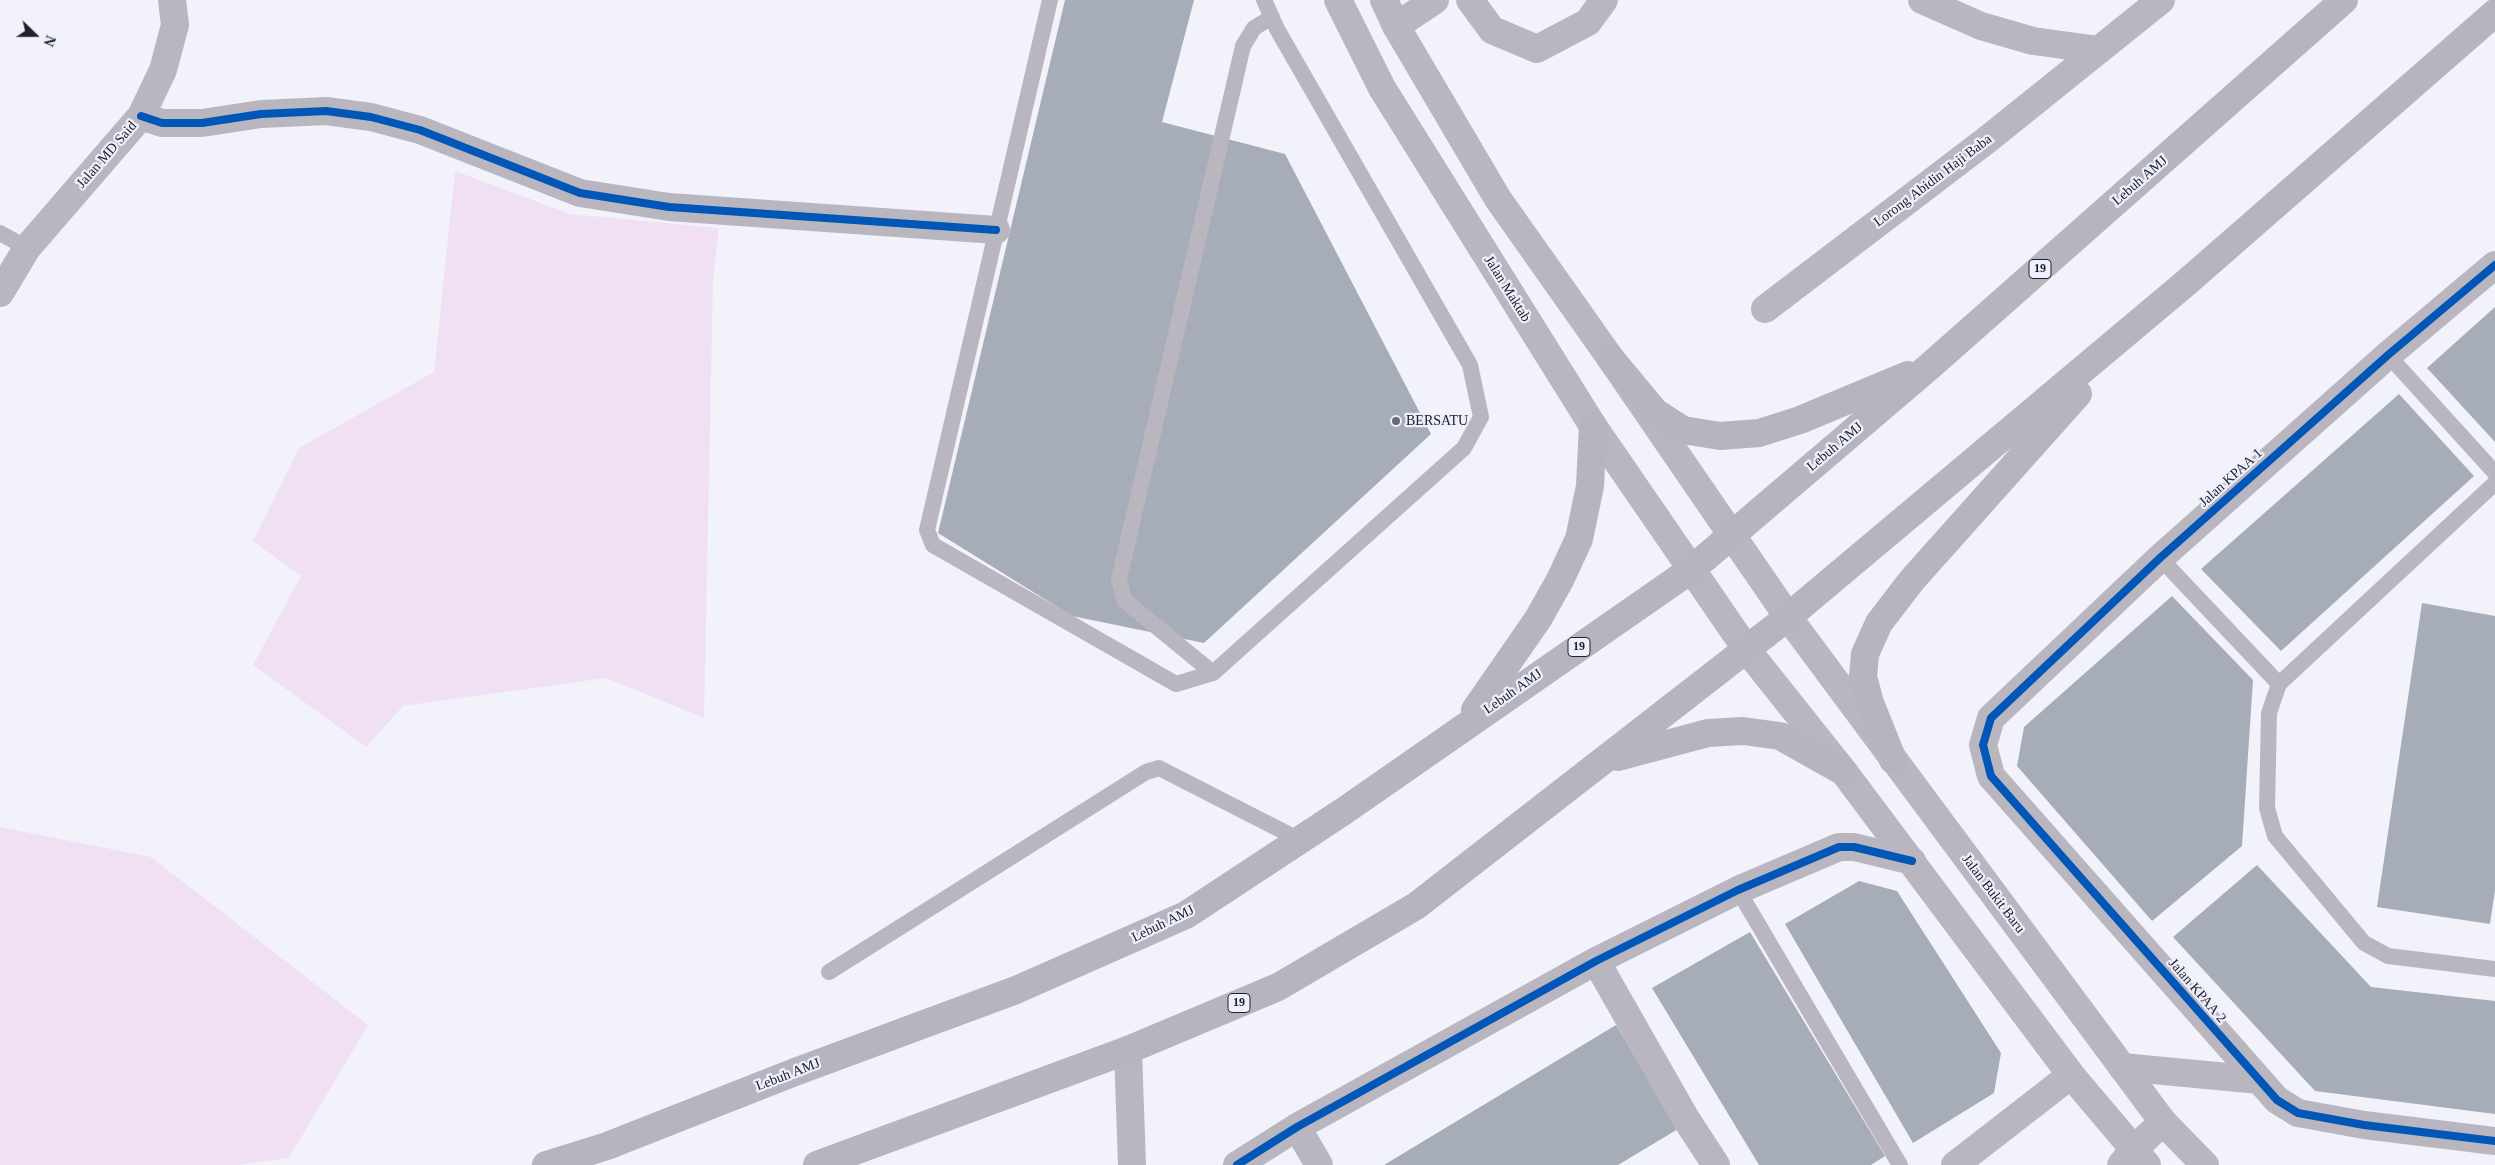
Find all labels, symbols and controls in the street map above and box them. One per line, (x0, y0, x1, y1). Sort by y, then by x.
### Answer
north arrow (10, 10, 60, 60)
text: N (41, 33, 58, 48)
street label: Jalan MD Said (73, 118, 141, 192)
street label: Lorong Abidin Haji Baba (1871, 131, 1995, 231)
street label: Lebuh AMJ (2109, 153, 2171, 209)
street label: Jalan Maktab (1480, 253, 1534, 325)
road number: 19 (2029, 260, 2051, 278)
place label: BERSATU (1406, 413, 1468, 429)
marker: BERSATU (1390, 415, 1402, 427)
street label: Lebuh AMJ (1804, 419, 1866, 475)
street label: Jalan KPAA 1 (2196, 445, 2266, 511)
road number: 19 (1568, 638, 1590, 656)
street label: Lebuh AMJ (1481, 666, 1545, 718)
street label: Jalan Bukit Baru (1958, 851, 2028, 937)
street label: Lebuh AMJ (1129, 902, 1197, 946)
street label: Jalan KPAA 2 (2165, 955, 2229, 1027)
road number: 19 (1228, 994, 1250, 1012)
street label: Lebuh AMJ (754, 1055, 822, 1095)

